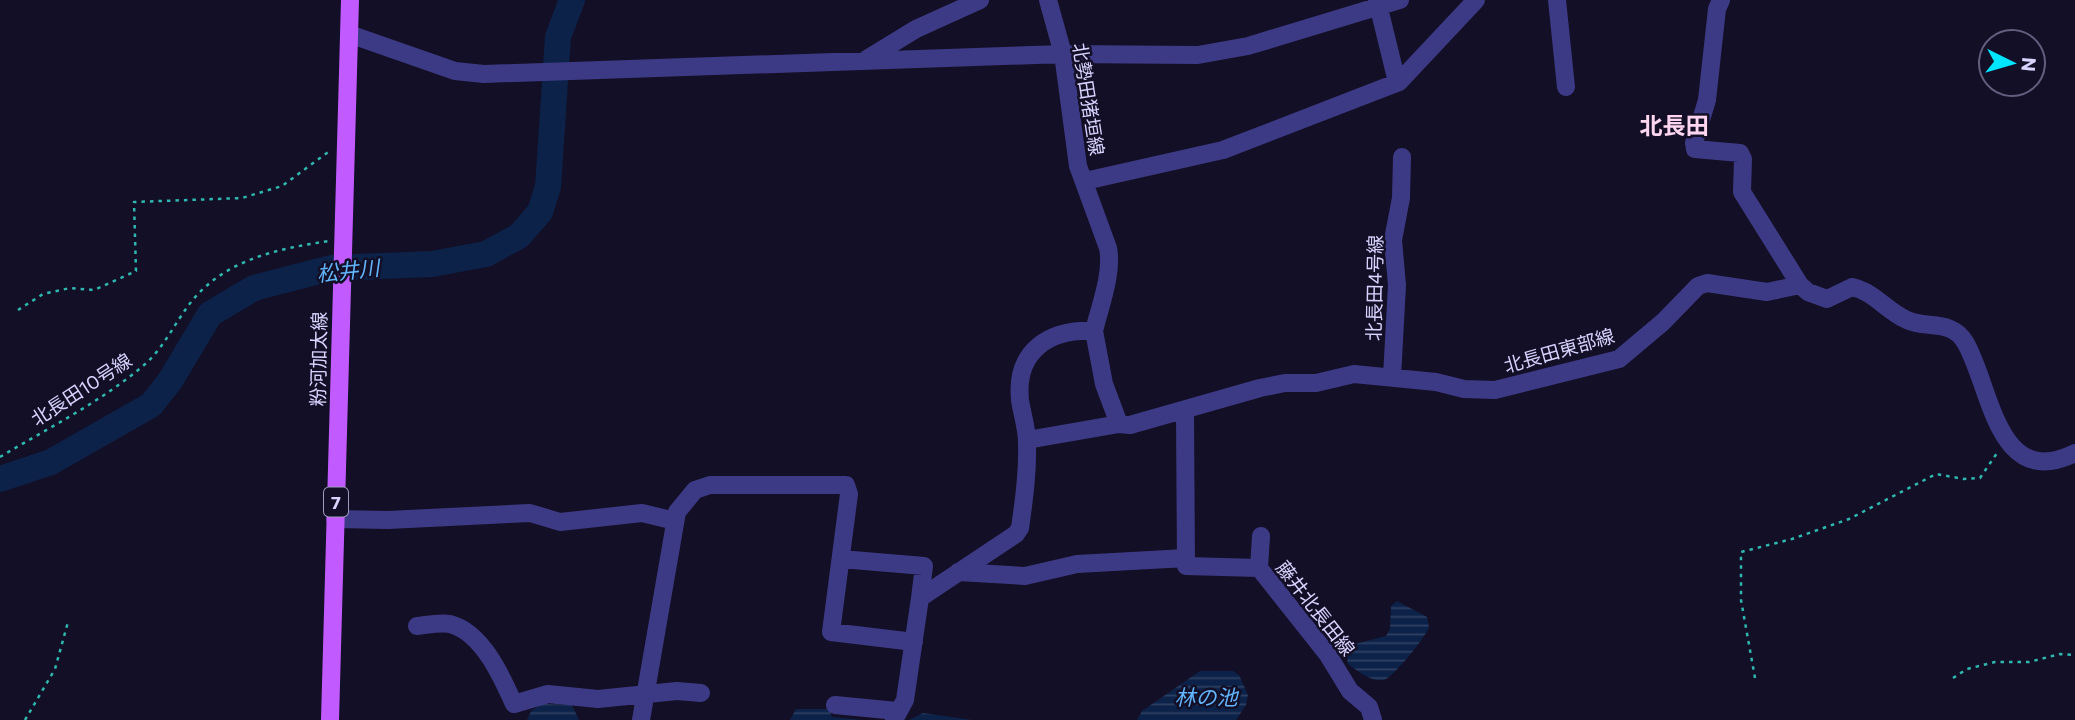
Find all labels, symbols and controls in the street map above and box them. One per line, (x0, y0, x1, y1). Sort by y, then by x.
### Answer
north arrow (1977, 28, 2047, 98)
street label: 北勢田猪垣線 (1069, 41, 1109, 157)
text: N (2017, 56, 2042, 73)
district label: 北長田 (1640, 111, 1709, 139)
street label: 北長田4号線 (1362, 235, 1386, 341)
water label: 松井川 (315, 254, 383, 286)
street label: 粉河加太線 (306, 311, 330, 407)
street label: 北長田東部線 (1501, 323, 1617, 377)
street label: 北長田10号線 (26, 348, 136, 430)
road number: 7 (324, 488, 348, 516)
street label: 藤井北長田線 (1272, 556, 1360, 660)
water label: 林の池 (1175, 684, 1239, 709)

